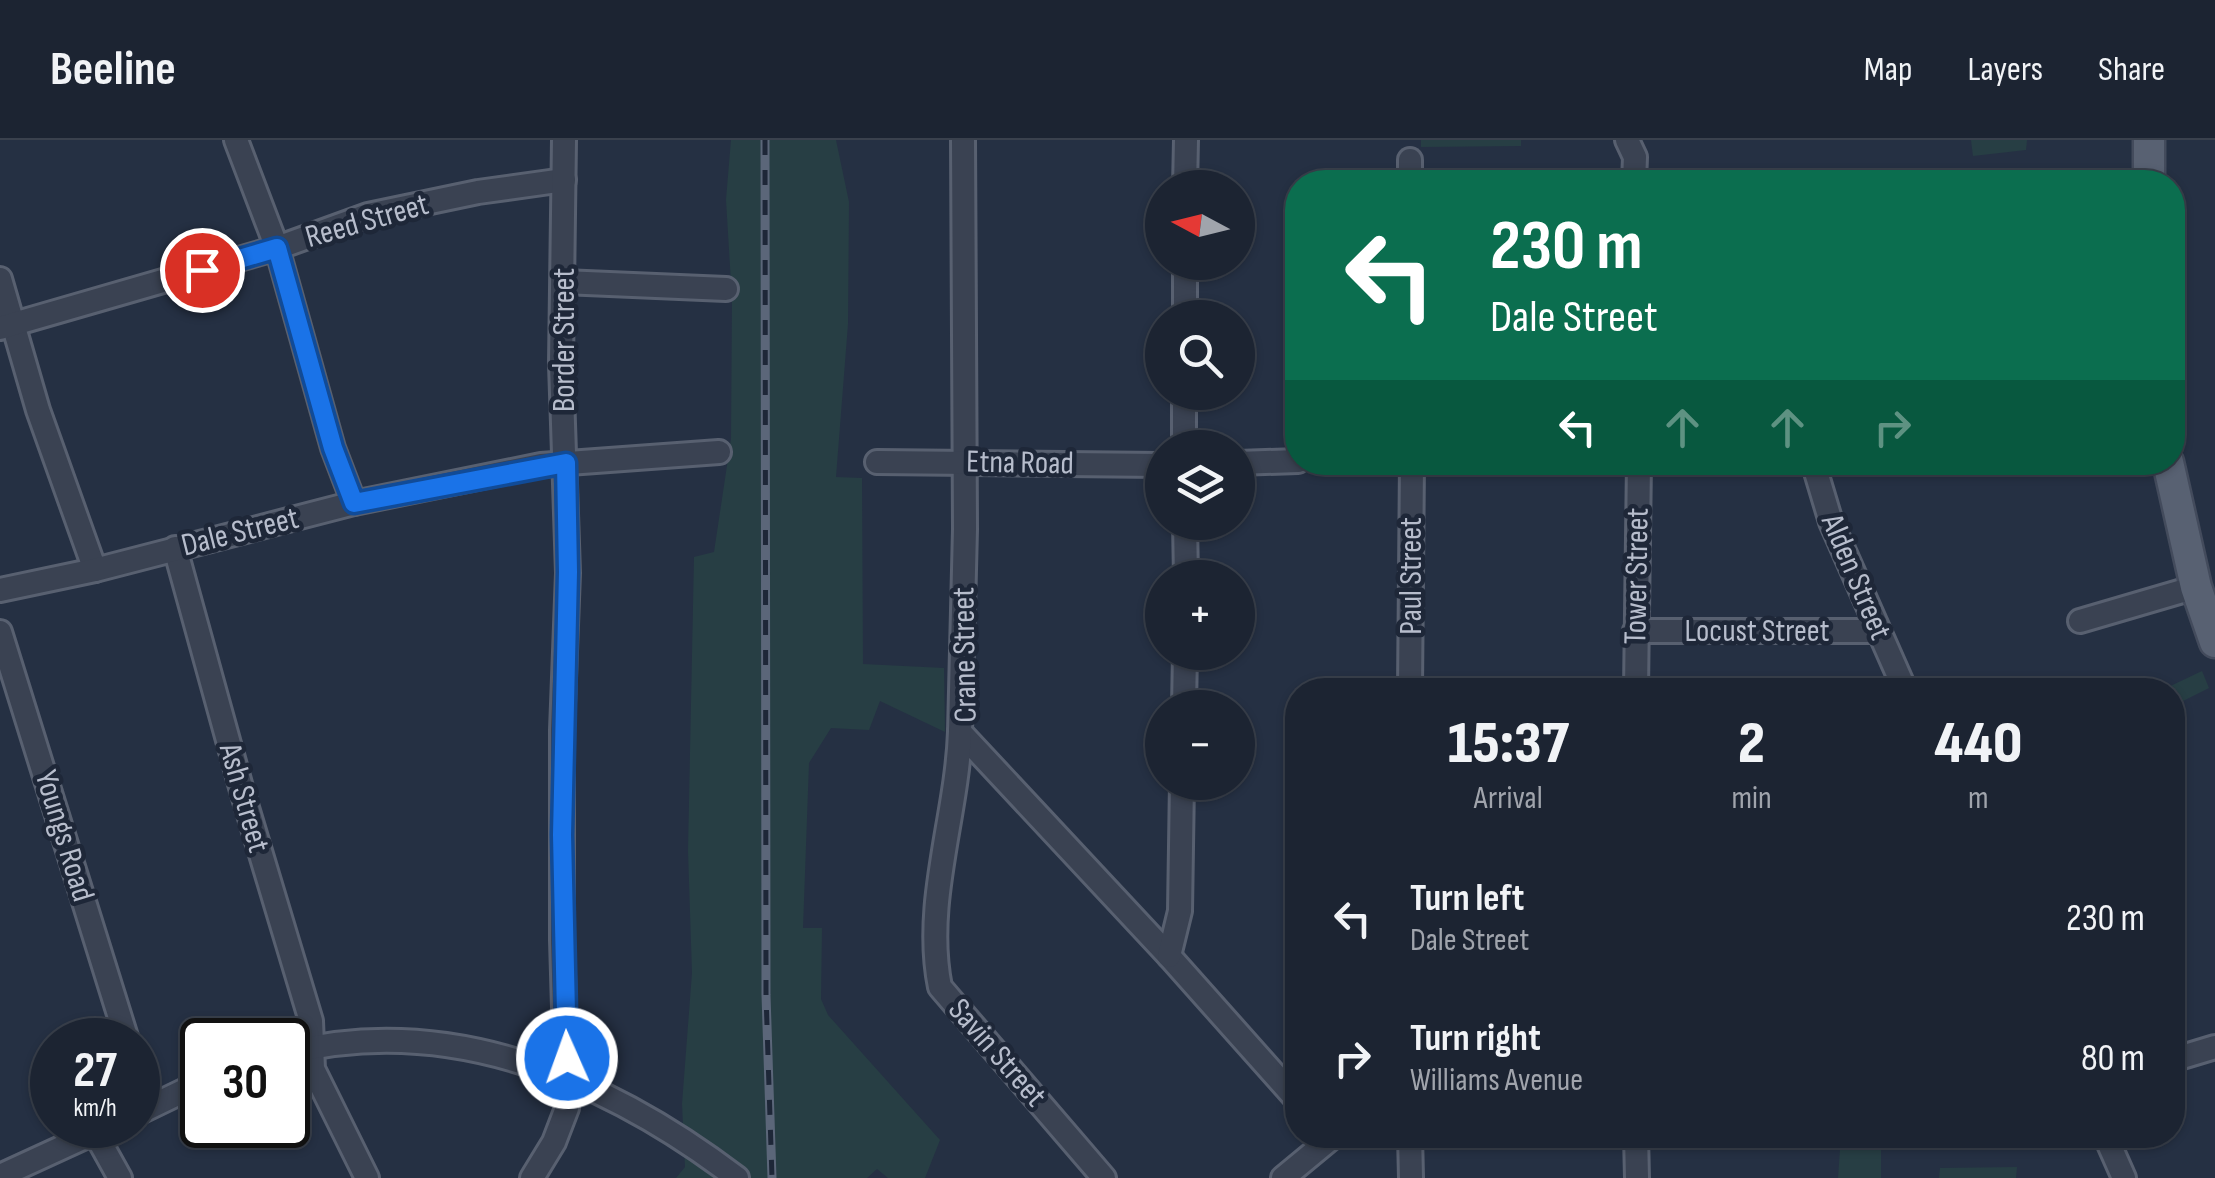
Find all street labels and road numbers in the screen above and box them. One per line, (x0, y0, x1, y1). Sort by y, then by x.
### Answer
street label: Reed Street (301, 185, 433, 257)
street label: Border Street (545, 268, 584, 412)
street label: Etna Road (966, 443, 1074, 483)
street label: Dale Street (177, 499, 303, 565)
street label: Tower Street (1616, 507, 1658, 645)
street label: Alden Street (1812, 507, 1900, 646)
street label: Paul Street (1392, 517, 1431, 635)
street label: Crane Street (944, 587, 986, 723)
street label: Locust Street (1685, 612, 1829, 651)
street label: Ash Street (210, 738, 278, 857)
street label: Youngs Road (26, 766, 102, 906)
street label: Savin Street (939, 991, 1055, 1115)

